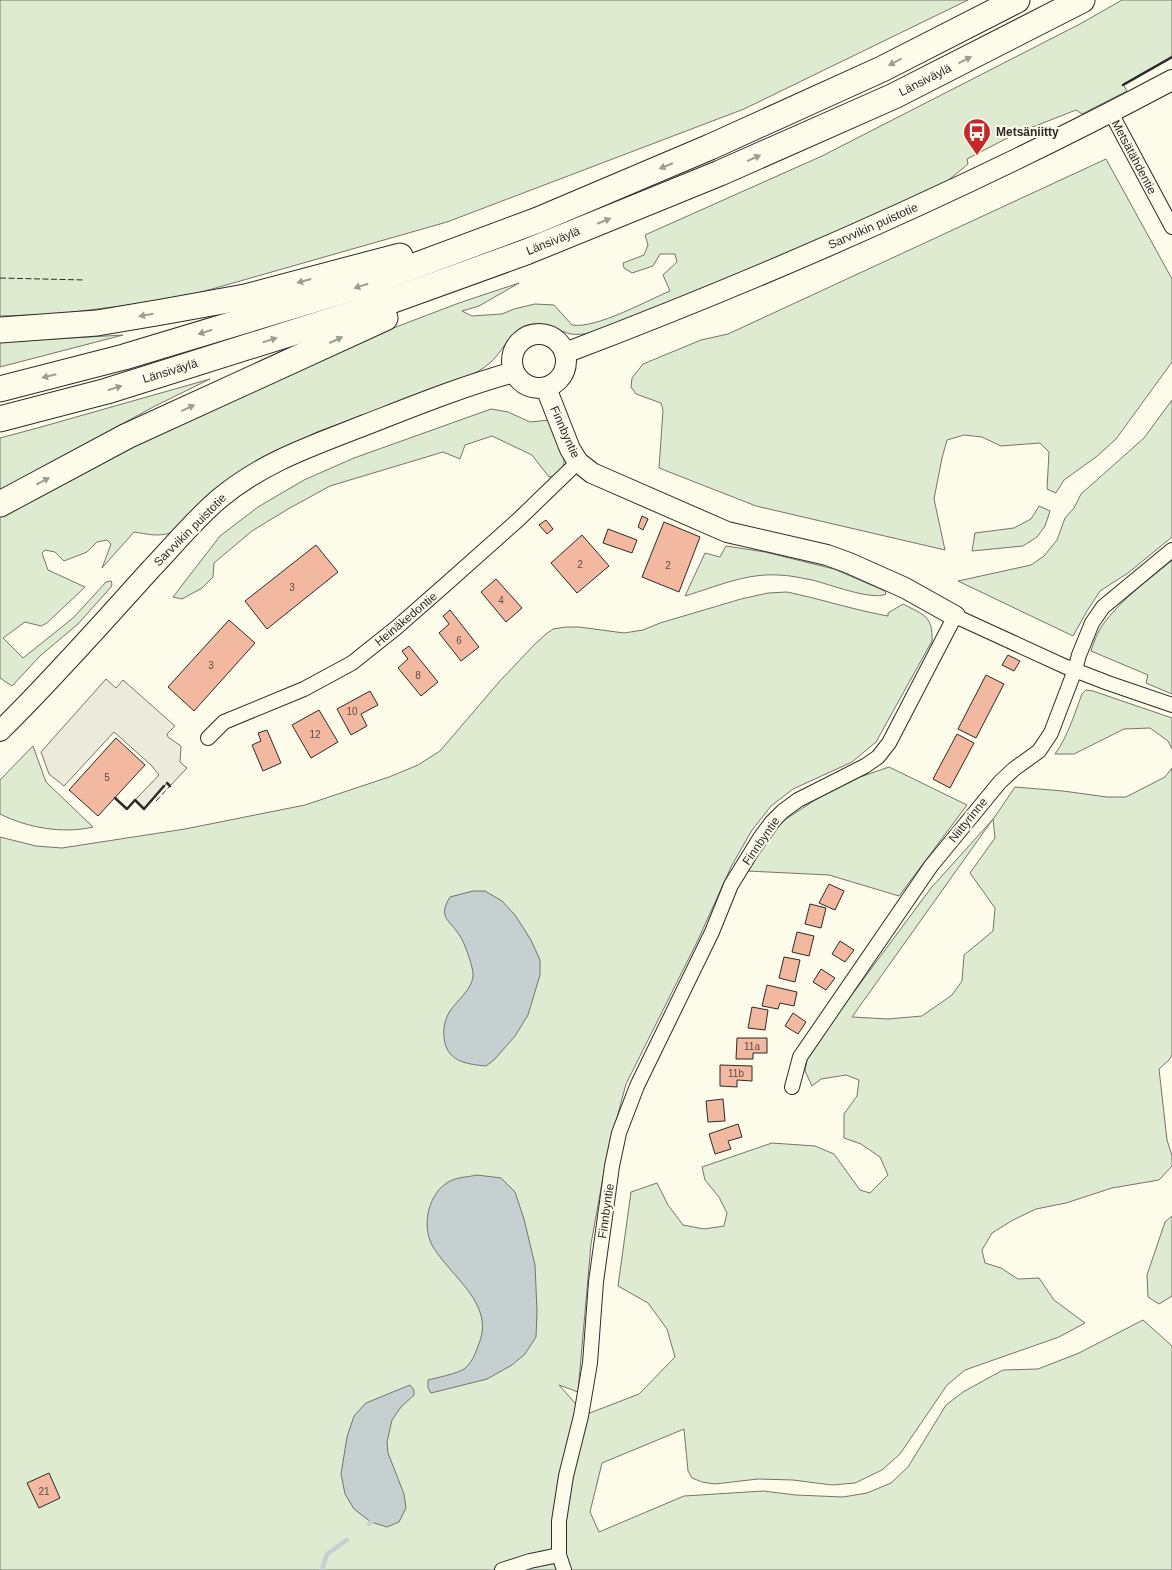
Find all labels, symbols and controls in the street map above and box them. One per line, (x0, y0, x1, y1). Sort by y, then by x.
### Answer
one-way arrow (958, 56, 972, 64)
one-way arrow (888, 58, 903, 66)
street label: Länsiväylä (897, 61, 954, 99)
bus stop icon: Metsäniitty (962, 117, 992, 156)
street label: Metsätähdentie (1109, 117, 1160, 197)
place label: Metsäniitty (996, 125, 1059, 139)
one-way arrow (747, 154, 761, 162)
one-way arrow (658, 163, 673, 170)
street label: Sarvvikin puistotie (826, 200, 920, 252)
one-way arrow (597, 216, 611, 224)
street label: Länsiväylä (524, 224, 582, 258)
one-way arrow (297, 278, 312, 286)
one-way arrow (353, 282, 368, 290)
one-way arrow (137, 312, 153, 320)
one-way arrow (198, 329, 213, 337)
one-way arrow (263, 336, 278, 344)
one-way arrow (329, 336, 343, 344)
street label: Länsiväylä (141, 356, 199, 386)
one-way arrow (41, 372, 56, 380)
one-way arrow (107, 384, 122, 392)
one-way arrow (181, 404, 195, 412)
street label: Finnbyntie (547, 404, 583, 460)
one-way arrow (36, 477, 50, 485)
street label: Sarvvikin puistotie (151, 491, 229, 569)
house number: 2 (577, 559, 583, 570)
house number: 2 (665, 560, 671, 571)
house number: 3 (289, 582, 295, 593)
street label: Heinäkedontie (372, 589, 440, 649)
house number: 4 (498, 595, 504, 606)
house number: 6 (456, 635, 462, 646)
house number: 3 (208, 660, 214, 671)
house number: 8 (415, 670, 421, 681)
house number: 10 (346, 706, 358, 717)
house number: 12 (309, 729, 321, 740)
house number: 5 (104, 772, 110, 783)
street label: Niittyrinne (946, 795, 990, 845)
street label: Finnbyntie (739, 814, 783, 868)
house number: 11a (744, 1041, 760, 1052)
house number: 11b (728, 1068, 744, 1079)
street label: Finnbyntie (595, 1182, 617, 1239)
house number: 21 (38, 1486, 50, 1497)

